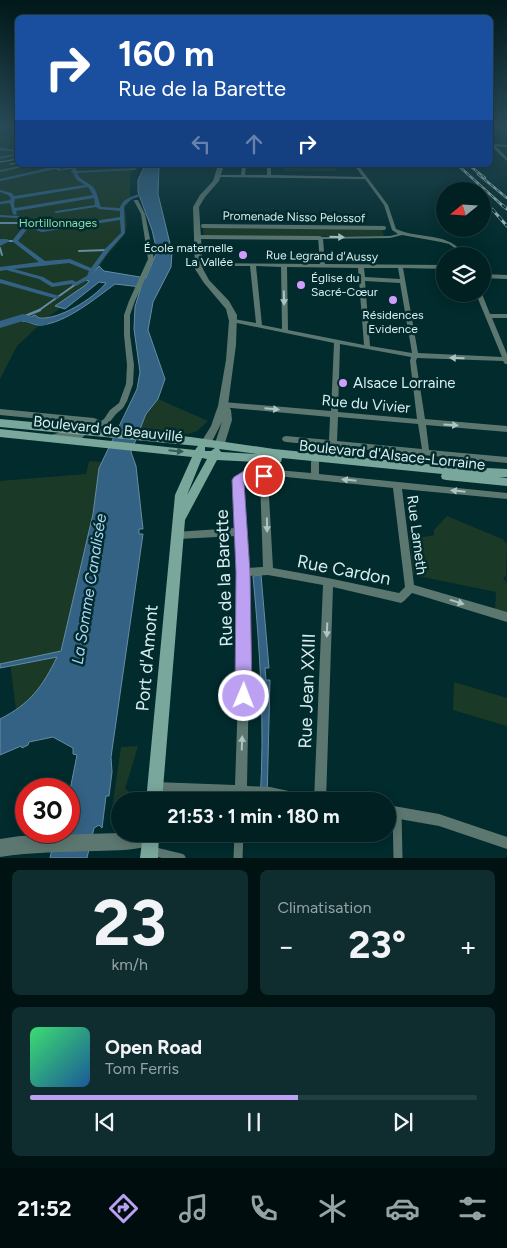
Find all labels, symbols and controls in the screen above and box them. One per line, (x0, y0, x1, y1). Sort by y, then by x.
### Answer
text: 160 m (118, 33, 215, 75)
icon: right (35, 35, 100, 100)
text: Rue de la Barette (118, 75, 286, 102)
icon: left (187, 130, 215, 158)
icon: ahead (240, 130, 268, 158)
icon: right (293, 130, 321, 158)
north arrow (436, 182, 491, 238)
map controls (436, 182, 491, 302)
street label: Promenade Nisso Pelossof (222, 209, 366, 225)
park label: Hortillonnages (19, 216, 98, 230)
one-way arrow (329, 233, 345, 241)
place label: École maternelle La Vallée (144, 241, 233, 269)
button: layers (436, 247, 491, 302)
street label: Rue Legrand d'Aussy (266, 248, 379, 264)
marker: École maternelle La Vallée (237, 249, 249, 261)
place label: Église du Sacré-Cœur (311, 271, 378, 299)
marker: Église du Sacré-Cœur (295, 279, 307, 291)
one-way arrow (281, 290, 289, 306)
marker: Résidences Evidence (387, 294, 399, 306)
place label: Résidences Evidence (362, 308, 424, 336)
one-way arrow (449, 353, 465, 361)
place label: Alsace Lorraine (353, 374, 455, 392)
marker: Alsace Lorraine (337, 377, 349, 389)
street label: Rue du Vivier (321, 391, 411, 417)
one-way arrow (264, 406, 280, 414)
street label: Boulevard de Beauvillé (32, 412, 184, 446)
one-way arrow (444, 421, 460, 429)
street label: Boulevard d'Alsace-Lorraine (298, 436, 486, 474)
one-way arrow (168, 447, 184, 455)
pin (243, 455, 285, 497)
icon: arrive (250, 462, 278, 490)
one-way arrow (340, 476, 356, 484)
one-way arrow (450, 487, 466, 495)
street label: Rue Lameth (403, 494, 431, 576)
street label: Rue de la Barette (211, 509, 237, 647)
water label: La Somme Canalisée (68, 512, 110, 666)
one-way arrow (263, 517, 271, 533)
street label: Rue Cardon (295, 550, 393, 590)
one-way arrow (449, 598, 464, 606)
street label: Port d'Amont (131, 604, 163, 712)
one-way arrow (322, 623, 330, 639)
street label: Rue Jean XXIII (294, 633, 320, 749)
position arrow (217, 669, 269, 721)
one-way arrow (239, 735, 247, 751)
speed limit sign: 30 (15, 778, 80, 843)
text: 21:53 · 1 min · 180 m (167, 805, 340, 828)
text: 23 (93, 883, 167, 961)
text: Climatisation (278, 898, 371, 917)
text: 23° (349, 922, 406, 968)
text: − (278, 929, 295, 963)
text: + (460, 929, 477, 963)
text: km/h (111, 955, 148, 974)
text: Open Road (105, 1036, 202, 1059)
text: Tom Ferris (105, 1059, 179, 1078)
icon: previous (91, 1108, 119, 1136)
icon: pause (240, 1108, 268, 1136)
icon: next (389, 1108, 417, 1136)
icon: directions (106, 1191, 141, 1226)
icon: music (176, 1191, 211, 1226)
icon: phone (246, 1191, 281, 1226)
icon: climate (315, 1191, 350, 1226)
icon: car (385, 1191, 420, 1226)
icon: filters (455, 1191, 490, 1226)
text: 21:52 (17, 1195, 72, 1222)

